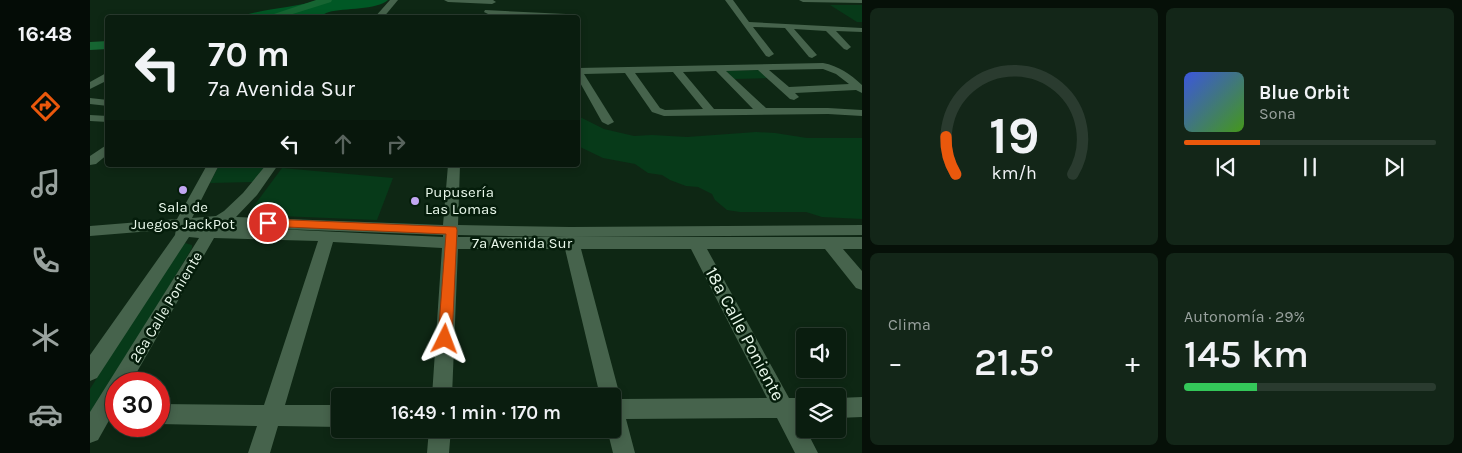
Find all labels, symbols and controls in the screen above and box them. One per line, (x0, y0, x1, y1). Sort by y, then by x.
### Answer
text: 16:48 (18, 21, 72, 47)
text: 70 m (208, 34, 290, 75)
icon: left (125, 35, 190, 100)
text: 7a Avenida Sur (208, 76, 355, 102)
text: Blue Orbit (1259, 82, 1350, 104)
icon: directions (28, 89, 63, 124)
text: Sona (1259, 104, 1296, 123)
text: 19 (989, 105, 1039, 166)
icon: left (276, 130, 304, 158)
icon: ahead (329, 130, 357, 158)
icon: right (382, 130, 410, 158)
icon: previous (1212, 153, 1240, 181)
icon: pause (1296, 153, 1324, 181)
icon: next (1380, 153, 1408, 181)
text: km/h (991, 163, 1037, 184)
icon: music (28, 166, 63, 201)
place label: Pupusería Las Lomas (425, 183, 497, 218)
marker: Sala de Juegos JackPot (177, 184, 189, 196)
marker: Pupusería Las Lomas (409, 195, 421, 207)
place label: Sala de Juegos JackPot (131, 198, 235, 233)
pin (247, 202, 289, 244)
icon: arrive (254, 209, 282, 237)
street label: 7a Avenida Sur (472, 234, 573, 252)
icon: phone (28, 243, 63, 278)
street label: 26a Calle Poniente (126, 248, 206, 366)
street label: 18a Calle Poniente (701, 264, 789, 404)
text: Autonomía · 29% (1184, 307, 1305, 326)
position arrow (418, 312, 470, 364)
text: Clima (888, 315, 931, 334)
icon: climate (28, 320, 63, 355)
map controls (796, 328, 846, 438)
button: sound (796, 328, 846, 378)
text: 145 km (1184, 332, 1309, 377)
text: 21.5° (974, 340, 1054, 385)
text: − (888, 346, 903, 379)
text: + (1125, 346, 1140, 379)
speed limit sign: 30 (105, 372, 170, 437)
button: layers (796, 388, 846, 438)
icon: car (28, 397, 63, 432)
text: 16:49 · 1 min · 170 m (391, 402, 561, 424)

